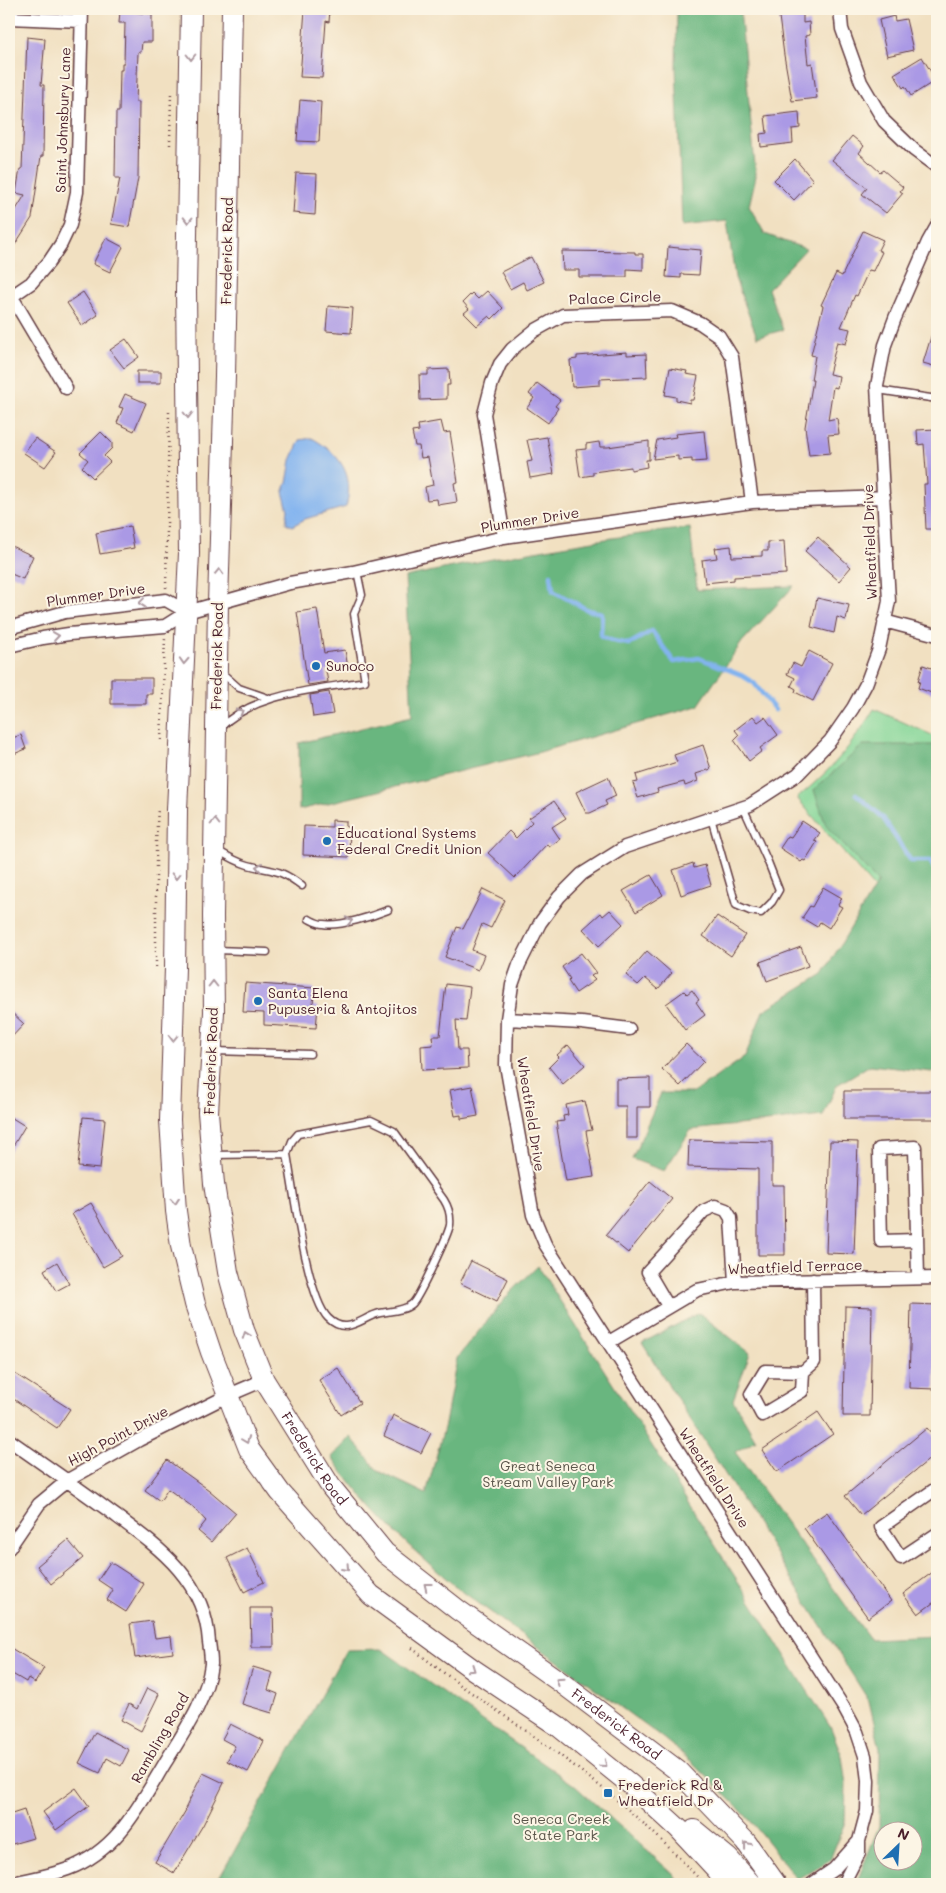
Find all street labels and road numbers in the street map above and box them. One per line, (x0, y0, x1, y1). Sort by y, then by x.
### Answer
street label: Saint Johnsbury Lane (50, 47, 75, 193)
street label: Frederick Road (216, 197, 237, 305)
street label: Palace Circle (568, 286, 662, 309)
street label: Wheatfield Drive (858, 484, 881, 600)
street label: Plummer Drive (479, 502, 580, 537)
street label: Plummer Drive (45, 578, 146, 611)
street label: Frederick Road (206, 602, 227, 710)
street label: Frederick Road (199, 1007, 222, 1115)
street label: Wheatfield Drive (513, 1055, 550, 1173)
street label: Wheatfield Terrace (727, 1255, 863, 1278)
street label: High Point Drive (64, 1401, 171, 1470)
street label: Frederick Road (277, 1408, 352, 1509)
street label: Wheatfield Drive (675, 1424, 754, 1532)
street label: Frederick Road (568, 1684, 665, 1764)
street label: Rambling Road (126, 1689, 193, 1786)

